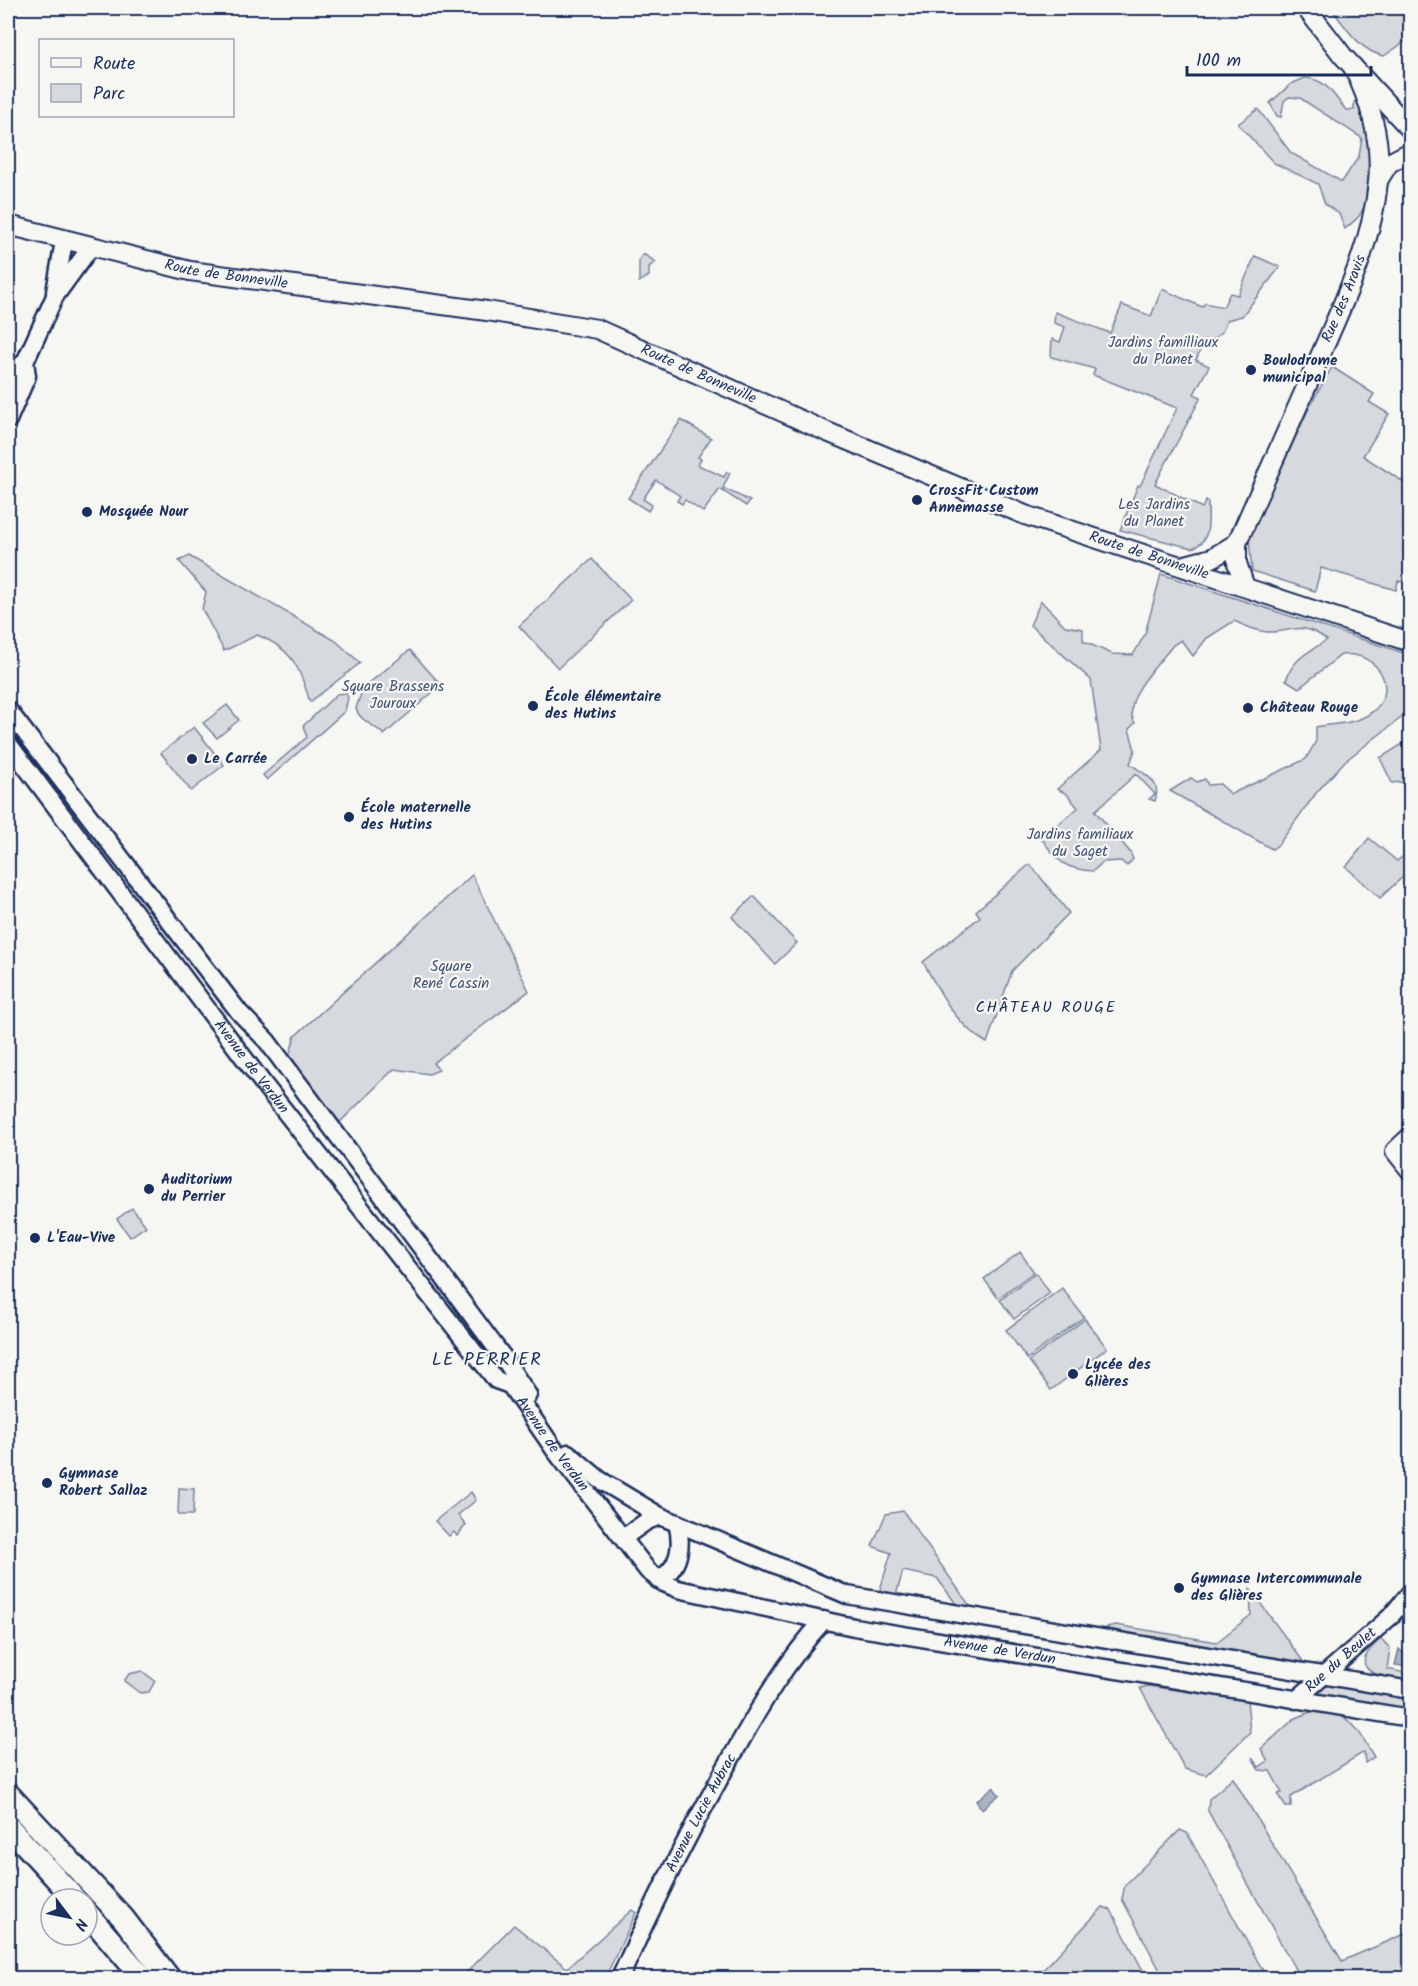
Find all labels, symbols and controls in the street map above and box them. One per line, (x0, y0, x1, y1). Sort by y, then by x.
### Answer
legend (39, 39, 234, 117)
scale bar (1187, 39, 1372, 77)
text: 100 m (1196, 47, 1241, 76)
text: Route (93, 50, 135, 79)
text: Parc (93, 80, 125, 109)
street label: Rue des Aravis (1315, 251, 1373, 347)
street label: Route de Bonneville (162, 253, 290, 296)
park label: Jardins familliaux du Planet (1108, 331, 1219, 372)
street label: Route de Bonneville (637, 338, 761, 411)
place label: Boulodrome municipal (1263, 349, 1338, 390)
marker: Boulodrome municipal (1244, 363, 1258, 377)
place label: CrossFit Custom Annemasse (929, 479, 1039, 520)
marker: CrossFit Custom Annemasse (910, 493, 924, 507)
park label: Les Jardins du Planet (1118, 493, 1191, 534)
place label: Mosquée Nour (99, 500, 189, 524)
marker: Mosquée Nour (80, 505, 94, 519)
street label: Route de Bonneville (1086, 525, 1212, 587)
park label: Square Brassens Jouroux (342, 675, 445, 716)
place label: École élémentaire des Hutins (545, 685, 662, 726)
place label: Château Rouge (1260, 696, 1359, 720)
marker: École élémentaire des Hutins (526, 699, 540, 713)
marker: Château Rouge (1241, 701, 1255, 715)
place label: Le Carrée (204, 747, 268, 771)
marker: Le Carrée (185, 752, 199, 766)
place label: École maternelle des Hutins (361, 796, 472, 837)
marker: École maternelle des Hutins (342, 810, 356, 824)
park label: Jardins familiaux du Saget (1027, 823, 1134, 864)
park label: Square René Cassin (413, 955, 489, 996)
district label: CHÂTEAU ROUGE (975, 995, 1117, 1020)
street label: Avenue de Verdun (207, 1015, 295, 1119)
place label: Auditorium du Perrier (161, 1168, 232, 1209)
marker: Auditorium du Perrier (142, 1182, 156, 1196)
place label: L'Eau-Vive (47, 1226, 116, 1250)
marker: L'Eau-Vive (28, 1231, 42, 1245)
district label: LE PERRIER (432, 1346, 542, 1375)
place label: Lycée des Glières (1085, 1353, 1151, 1394)
marker: Lycée des Glières (1066, 1367, 1080, 1381)
street label: Avenue de Verdun (509, 1392, 595, 1497)
place label: Gymnase Robert Sallaz (59, 1462, 147, 1503)
marker: Gymnase Robert Sallaz (40, 1476, 54, 1490)
place label: Gymnase Intercommunale des Glières (1191, 1567, 1363, 1608)
marker: Gymnase Intercommunale des Glières (1172, 1581, 1186, 1595)
street label: Rue du Beulet (1300, 1622, 1383, 1699)
street label: Avenue de Verdun (942, 1630, 1057, 1672)
street label: Avenue Lucie Aubrac (660, 1749, 743, 1877)
north arrow (39, 1887, 99, 1947)
text: N (67, 1913, 94, 1935)

